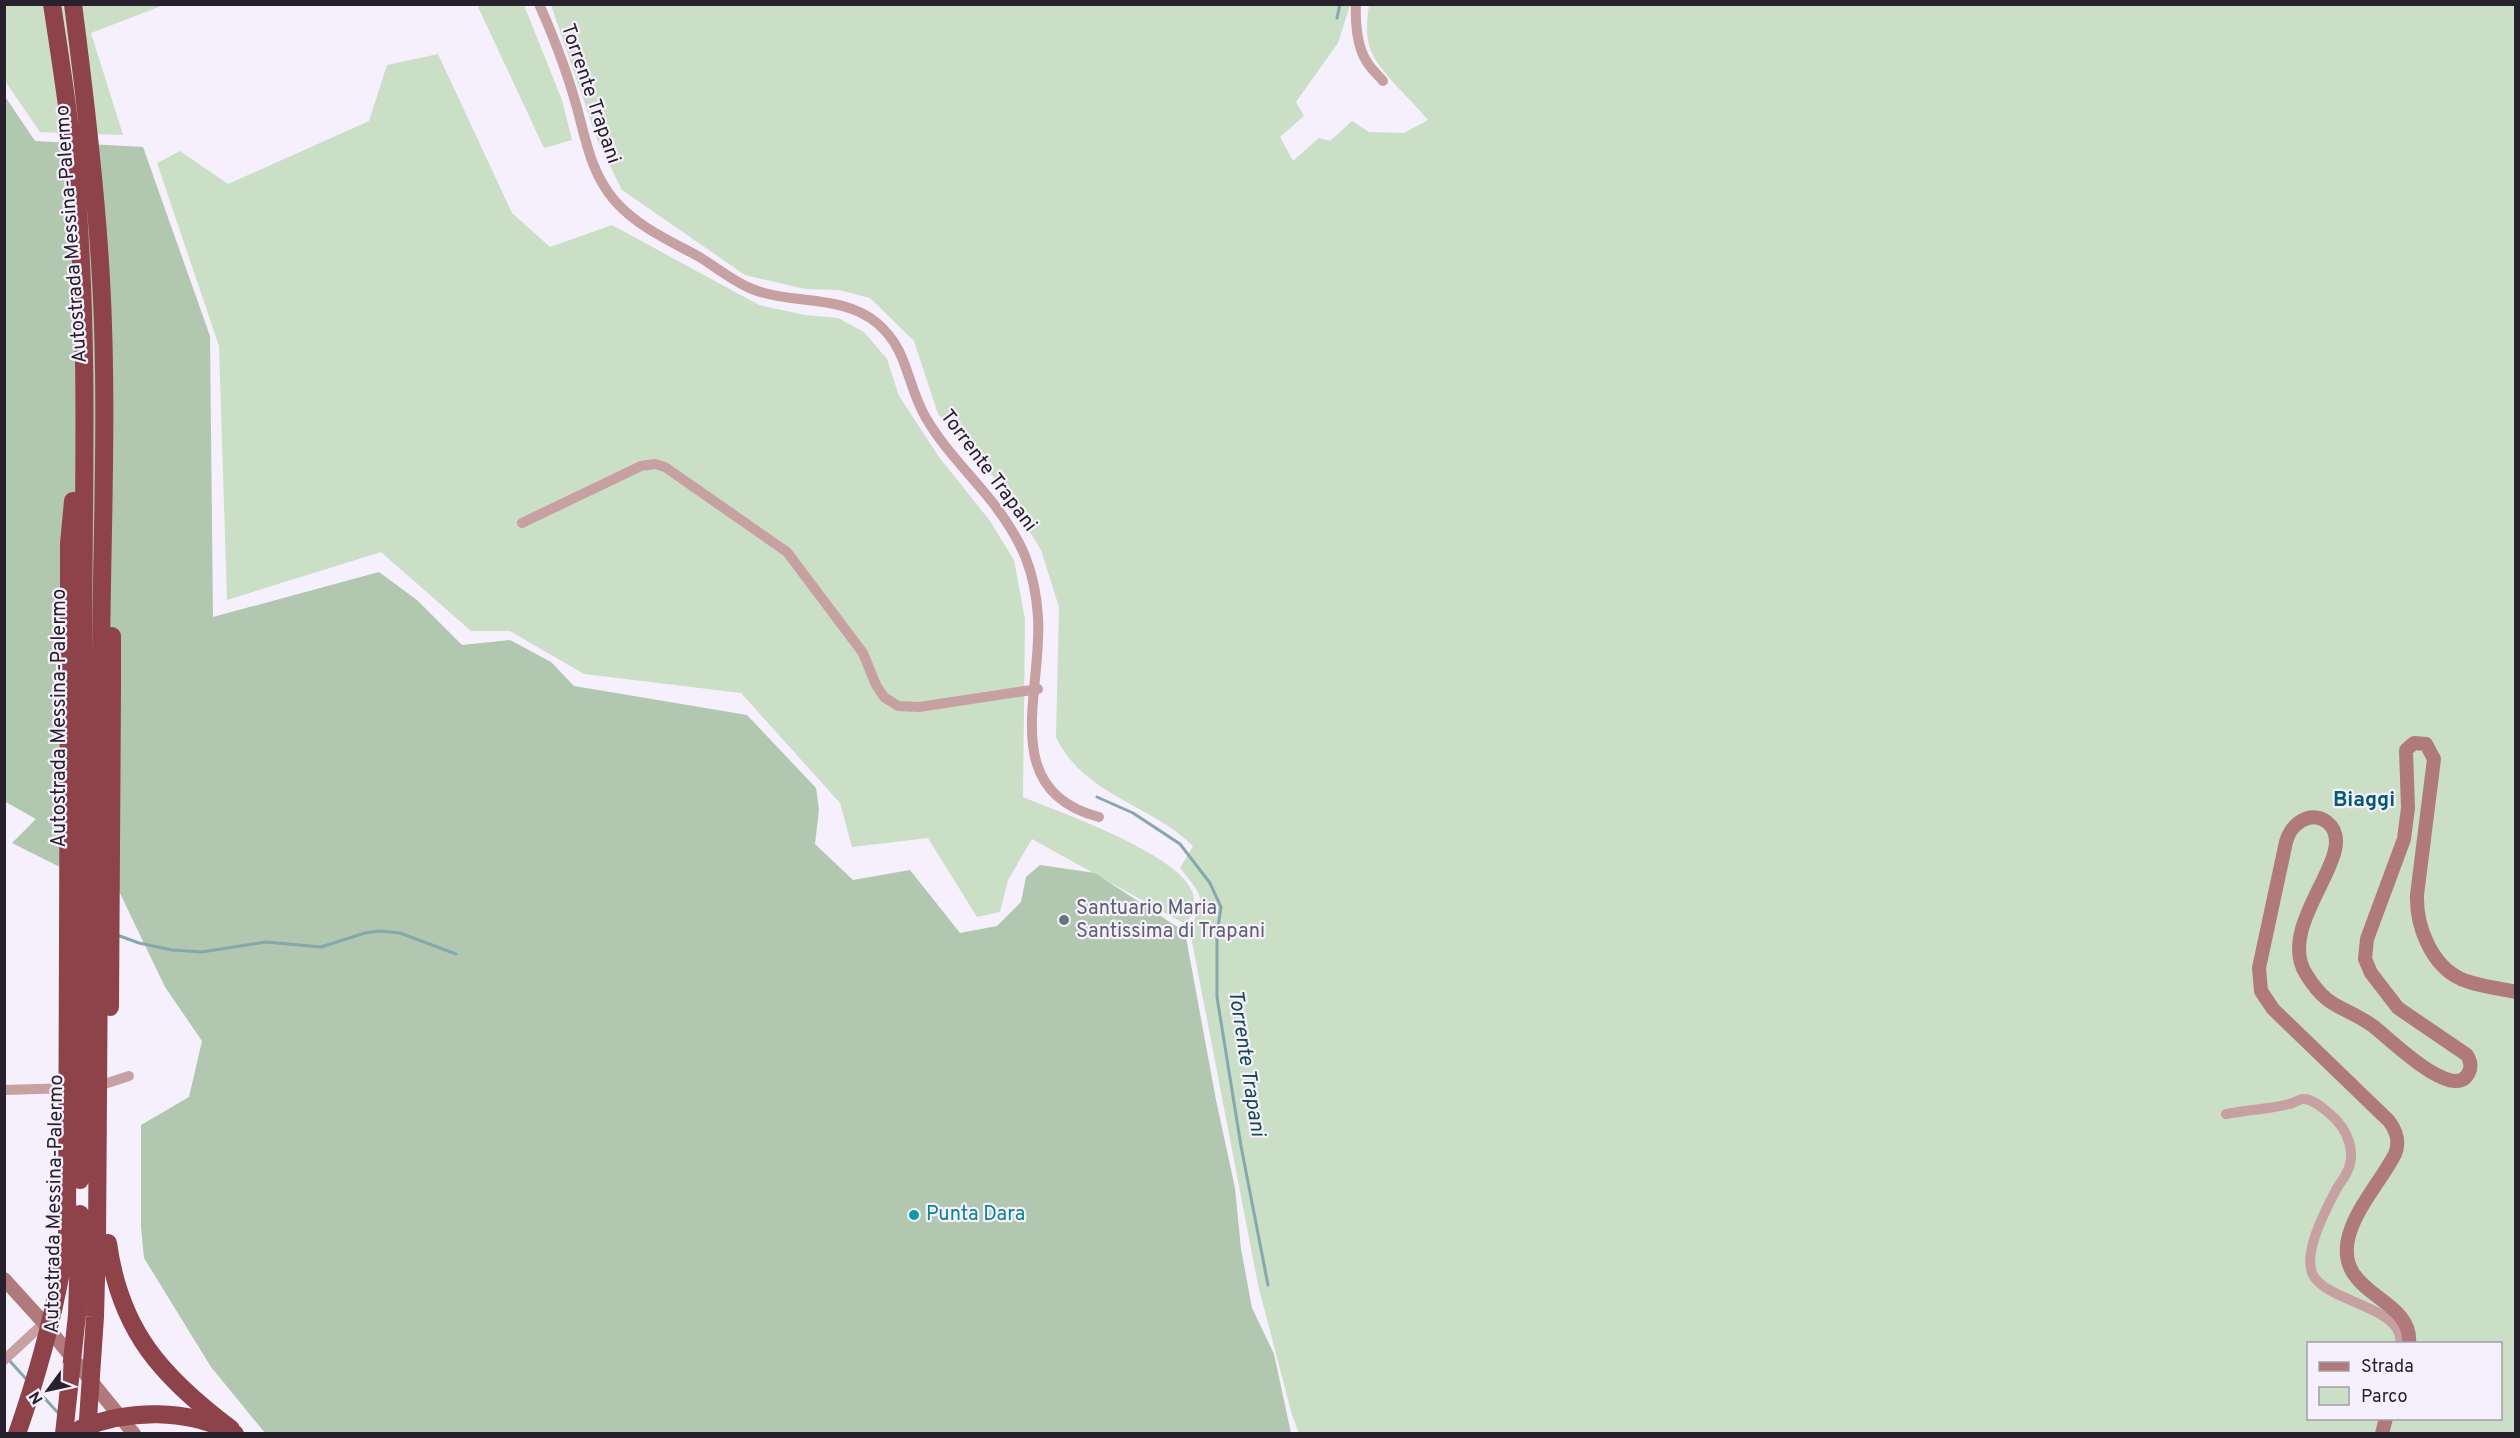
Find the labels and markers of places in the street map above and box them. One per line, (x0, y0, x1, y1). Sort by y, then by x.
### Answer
place label: Santuario Maria Santissima di Trapani (1076, 896, 1265, 945)
marker: Santuario Maria Santissima di Trapani (1057, 913, 1071, 927)
place label: Punta Dara (926, 1202, 1025, 1228)
marker: Punta Dara (907, 1208, 921, 1222)

